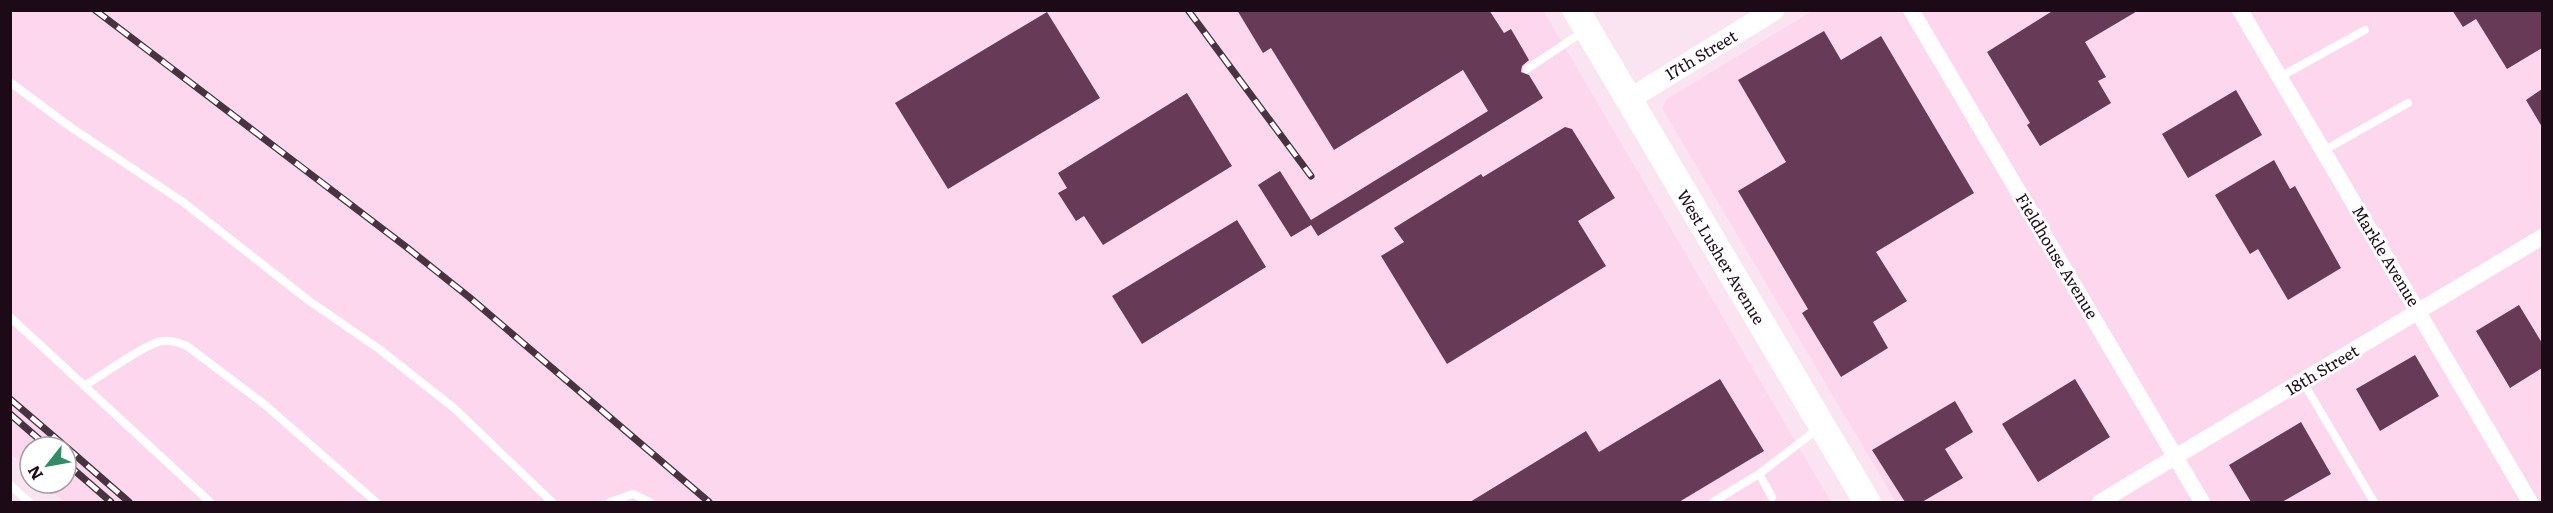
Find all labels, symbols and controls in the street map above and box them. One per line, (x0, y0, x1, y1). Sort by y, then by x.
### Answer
street label: 17th Street (1660, 23, 1741, 85)
street label: West Lusher Avenue (1672, 184, 1772, 329)
street label: Fieldhouse Avenue (2011, 188, 2105, 323)
street label: Markle Avenue (2347, 200, 2427, 311)
street label: 18th Street (2280, 338, 2363, 400)
north arrow (18, 435, 78, 495)
text: N (21, 461, 48, 485)

